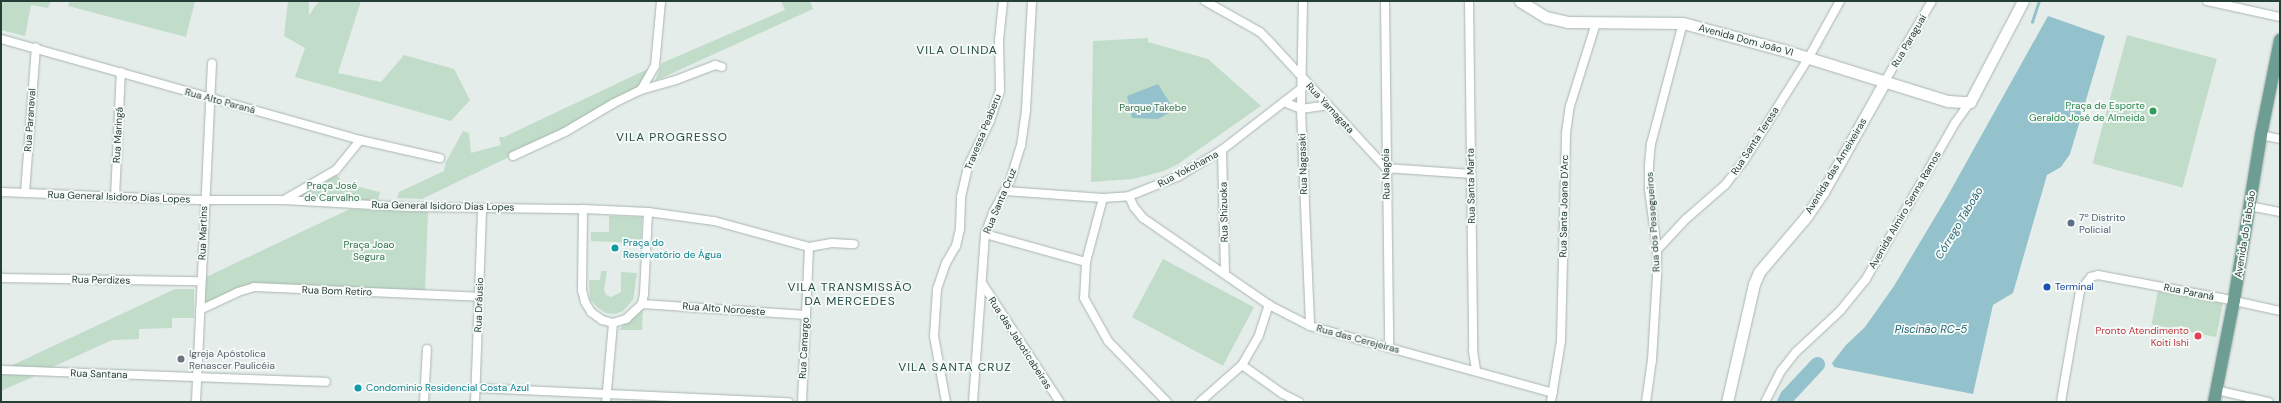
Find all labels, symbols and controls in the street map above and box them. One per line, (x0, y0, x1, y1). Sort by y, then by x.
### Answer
street label: Rua Paraguai (1889, 12, 1929, 70)
street label: Avenida Dom João VI (1697, 22, 1795, 58)
district label: VILA OLINDA (916, 44, 998, 58)
street label: Rua Yamagata (1303, 80, 1357, 136)
street label: Rua Alto Paraná (184, 86, 256, 116)
street label: Rua Paranaval (22, 88, 38, 152)
street label: Travessa Peaberu (962, 92, 1004, 172)
place label: Praça de Esporte Geraldo José de Almeida (2029, 99, 2145, 122)
park label: Parque Takebe (1119, 102, 1187, 114)
street label: Rua Santa Teresa (1729, 105, 1781, 177)
street label: Rua Maringá (111, 106, 125, 164)
marker: Praça de Esporte Geraldo José de Almeida (2148, 106, 2158, 116)
street label: Avenida das Ameixeiras (1803, 116, 1869, 216)
district label: VILA PROGRESSO (616, 131, 728, 145)
street label: Rua Nagasaki (1296, 133, 1310, 195)
street label: Rua Yokohama (1156, 148, 1220, 190)
street label: Rua Nagóia (1380, 148, 1392, 200)
street label: Rua Santa Marta (1464, 148, 1478, 224)
street label: Avenida Almiro Senna Ramos (1866, 149, 1944, 271)
street label: Rua Santa Joana D'Arc (1557, 155, 1571, 257)
street label: Rua Santa Cruz (981, 166, 1019, 236)
street label: Rua dos Pessegueiros (1644, 172, 1662, 272)
park label: Praça José de Carvalho (304, 179, 360, 202)
street label: Rua Shizuoka (1217, 182, 1231, 242)
water label: Córrego Taboão (1932, 185, 1986, 261)
street label: Rua General Isidoro Dias Lopes (47, 189, 191, 205)
street label: Avenida do Taboão (2232, 190, 2258, 278)
street label: Rua General Isidoro Dias Lopes (371, 199, 515, 213)
street label: Rua Martins (196, 206, 210, 260)
place label: 7º Distrito Policial (2079, 211, 2125, 234)
marker: 7º Distrito Policial (2066, 218, 2076, 228)
place label: Praça do Reservatório de Água (623, 236, 721, 260)
park label: Praça Joao Segura (343, 238, 395, 262)
marker: Praça do Reservatório de Água (610, 243, 620, 253)
street label: Rua Perdizes (72, 273, 130, 287)
street label: Rua Dráusio (472, 277, 486, 333)
district label: VILA TRANSMISSÃO DA MERCEDES (788, 281, 912, 309)
place label: Terminal (2055, 281, 2094, 293)
street label: Rua Paraná (2163, 281, 2215, 303)
marker: Terminal (2042, 282, 2052, 292)
street label: Rua Bom Retiro (302, 284, 372, 298)
street label: Rua das Jaboticabeiras (986, 295, 1054, 391)
street label: Rua Alto Noroeste (682, 300, 766, 318)
street label: Rua Camargo (796, 317, 812, 379)
street label: Rua das Cerejeiras (1315, 322, 1401, 356)
water label: Piscinão RC-5 (1895, 322, 1967, 336)
place label: Pronto Atendimento Koiti Ishi (2096, 324, 2189, 348)
marker: Pronto Atendimento Koiti Ishi (2192, 330, 2204, 342)
place label: Igreja Apóstolica Renascer Paulicéia (189, 347, 275, 370)
marker: Igreja Apóstolica Renascer Paulicéia (176, 354, 186, 364)
district label: VILA SANTA CRUZ (898, 361, 1012, 375)
street label: Rua Santana (70, 367, 128, 381)
place label: Condominio Residencial Costa Azul (366, 382, 529, 394)
marker: Condominio Residencial Costa Azul (353, 383, 363, 393)

